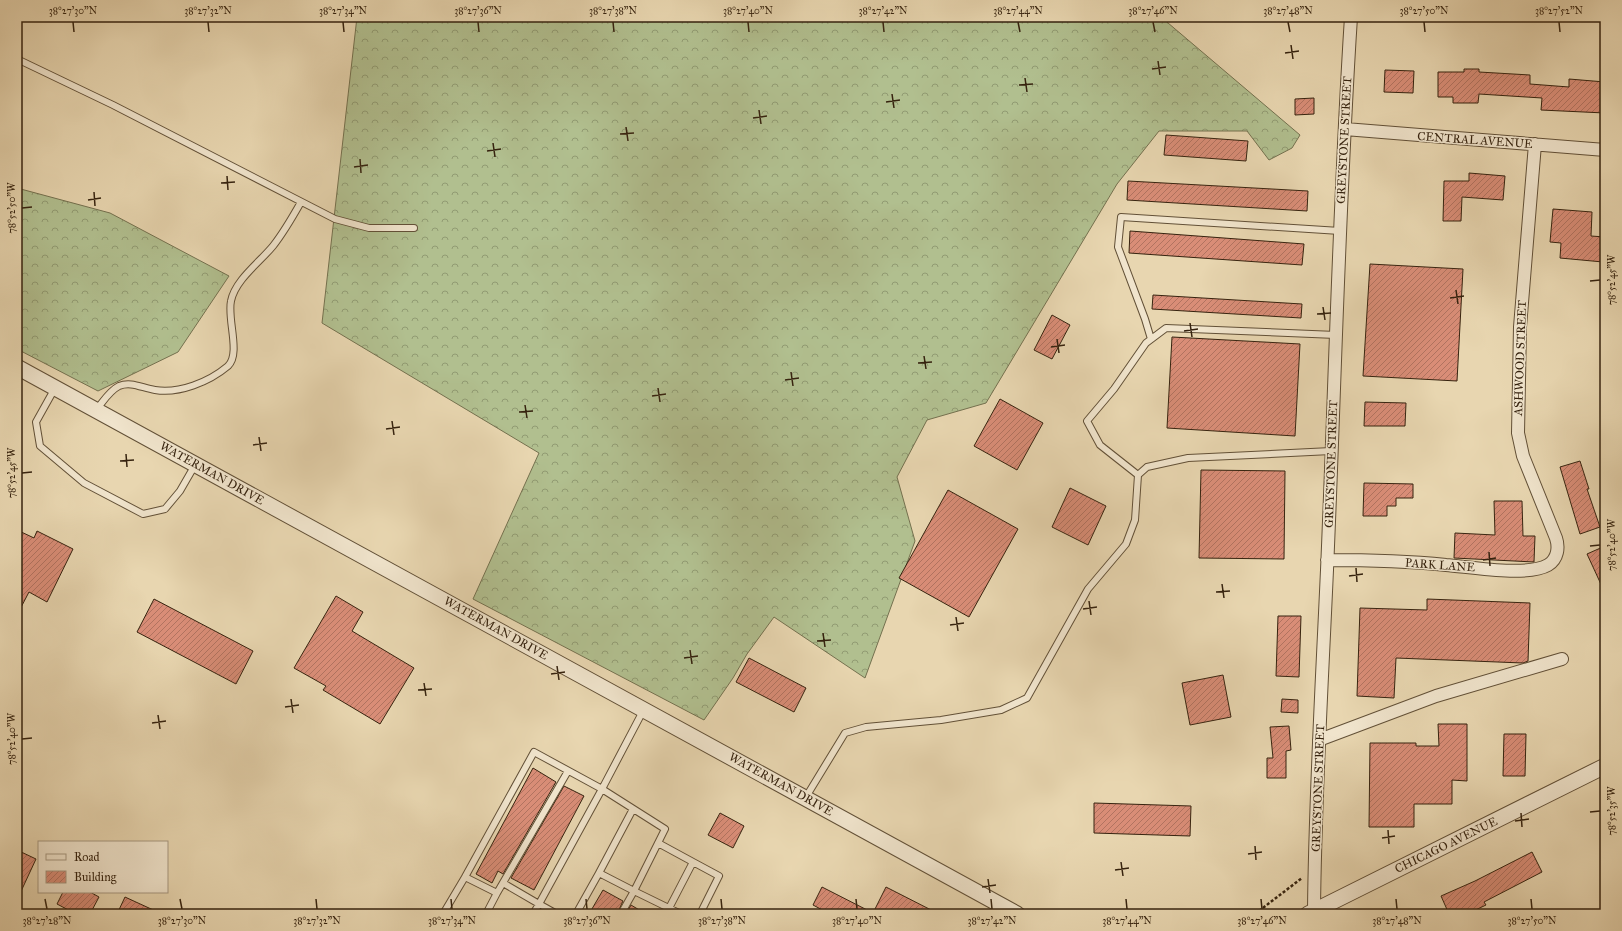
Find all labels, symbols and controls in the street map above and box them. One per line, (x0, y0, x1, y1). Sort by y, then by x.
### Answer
text: 38°27'30"N (49, 5, 98, 17)
text: 38°27'32"N (184, 5, 232, 17)
text: 38°27'34"N (319, 5, 368, 17)
text: 38°27'36"N (454, 5, 502, 17)
text: 38°27'38"N (589, 5, 637, 17)
text: 38°27'40"N (723, 5, 773, 17)
text: 38°27'42"N (858, 5, 908, 17)
text: 38°27'44"N (993, 5, 1043, 17)
text: 38°27'46"N (1128, 5, 1178, 17)
text: 38°27'48"N (1263, 5, 1313, 17)
text: 38°27'50"N (1399, 5, 1449, 17)
text: 38°27'52"N (1535, 5, 1584, 17)
street label: GREYSTONE STREET (1334, 76, 1354, 204)
street label: CENTRAL AVENUE (1417, 129, 1534, 151)
text: 78°52'50"W (6, 182, 18, 233)
text: 78°52'45"W (1606, 254, 1618, 305)
street label: ASHWOOD STREET (1511, 300, 1529, 417)
street label: GREYSTONE STREET (1322, 400, 1340, 528)
street label: WATERMAN DRIVE (157, 439, 267, 508)
text: 78°52'45"W (6, 447, 18, 498)
text: 78°52'40"W (1606, 519, 1618, 571)
street label: PARK LANE (1404, 556, 1476, 574)
street label: WATERMAN DRIVE (441, 594, 551, 663)
text: 78°52'40"W (6, 713, 18, 765)
street label: GREYSTONE STREET (1309, 724, 1327, 852)
street label: WATERMAN DRIVE (726, 750, 836, 819)
text: 78°52'35"W (1606, 786, 1618, 836)
street label: CHICAGO AVENUE (1392, 814, 1500, 876)
legend (38, 841, 168, 893)
text: Road (74, 850, 100, 864)
text: Building (74, 870, 117, 885)
text: 38°27'28"N (23, 915, 72, 927)
text: 38°27'30"N (158, 915, 207, 927)
text: 38°27'32"N (293, 915, 341, 927)
text: 38°27'34"N (428, 915, 477, 927)
text: 38°27'36"N (563, 915, 611, 927)
text: 38°27'38"N (698, 915, 746, 927)
text: 38°27'40"N (832, 915, 882, 927)
text: 38°27'42"N (967, 915, 1017, 927)
text: 38°27'44"N (1102, 915, 1152, 927)
text: 38°27'46"N (1237, 915, 1287, 927)
text: 38°27'48"N (1372, 915, 1422, 927)
text: 38°27'50"N (1507, 915, 1557, 927)

